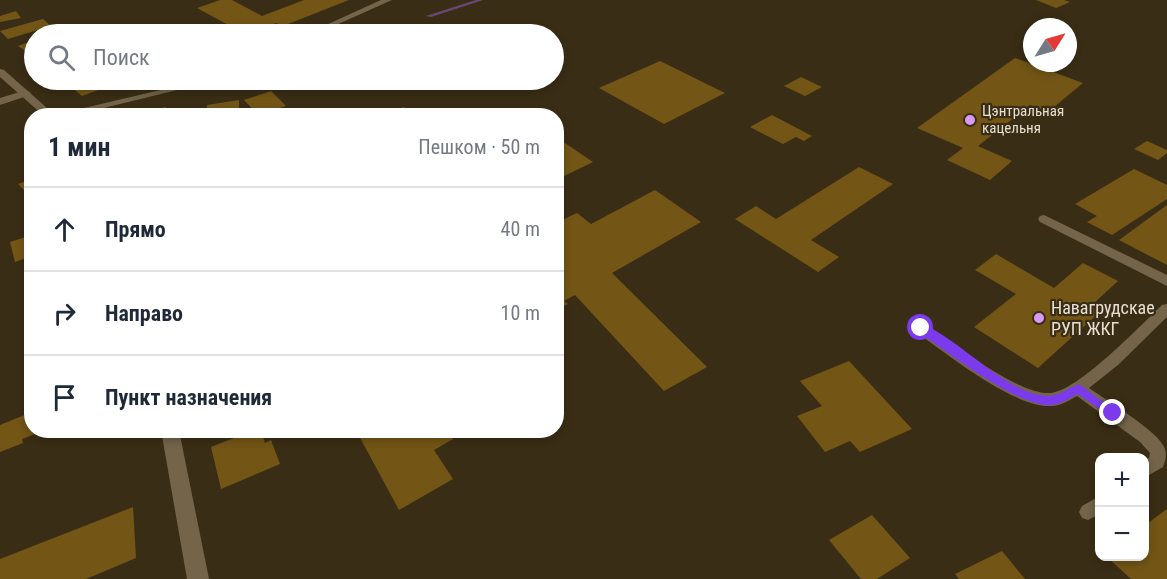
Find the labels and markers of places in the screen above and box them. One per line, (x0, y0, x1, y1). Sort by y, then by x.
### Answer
place label: Цэнтральная кацельня (982, 102, 1064, 137)
marker: Цэнтральная кацельня (963, 113, 977, 127)
place label: Навагрудскае РУП ЖКГ (1051, 297, 1155, 339)
marker: Навагрудскае РУП ЖКГ (1032, 311, 1046, 325)

